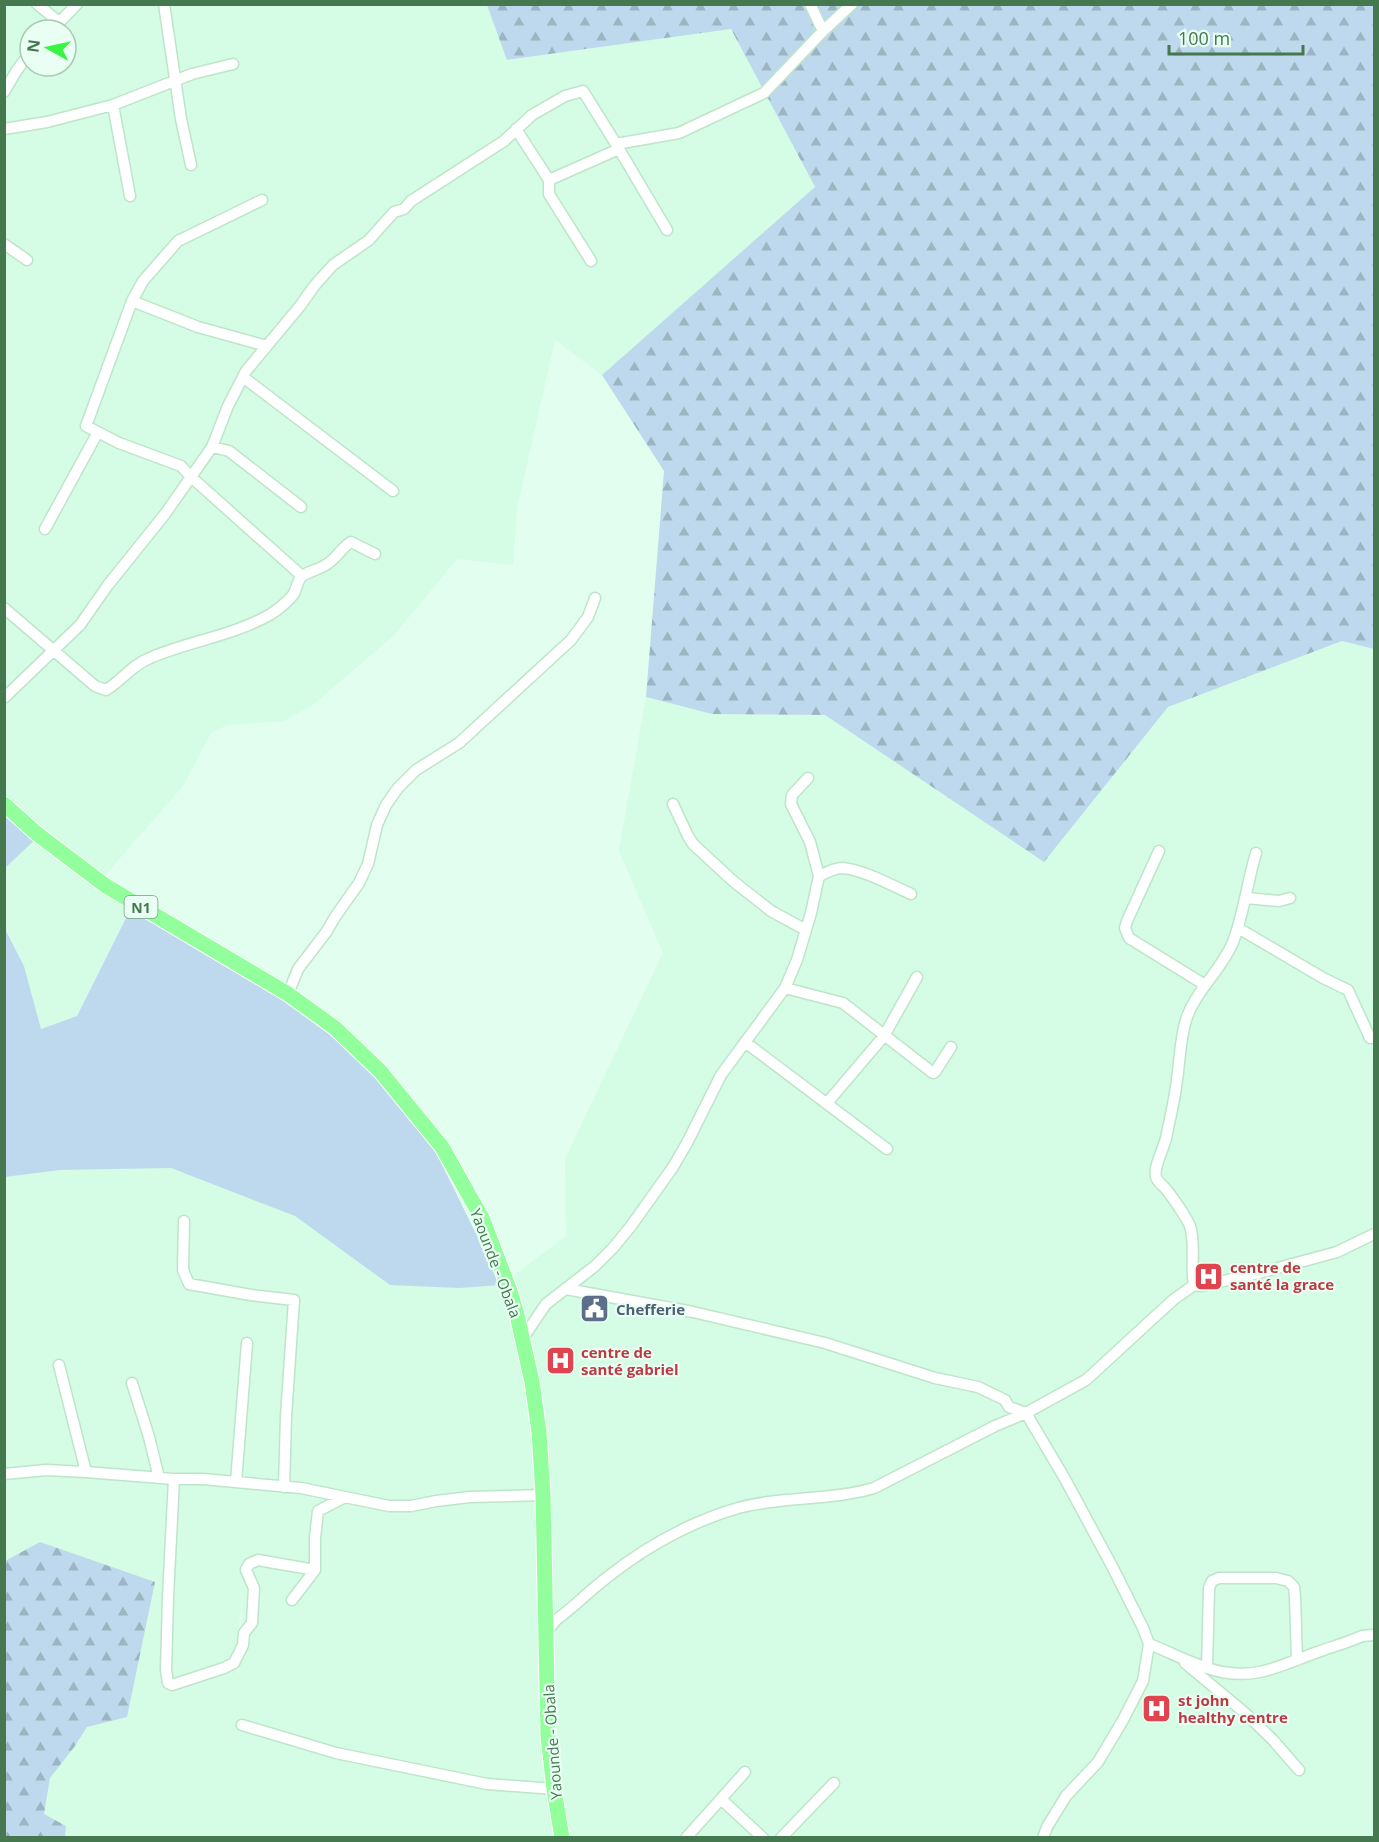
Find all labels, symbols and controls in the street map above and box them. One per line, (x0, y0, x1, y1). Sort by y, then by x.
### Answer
north arrow (18, 18, 78, 78)
scale bar (1169, 18, 1302, 56)
text: 100 m (1178, 26, 1230, 50)
text: N (21, 38, 45, 54)
road number: N1 (124, 896, 158, 918)
street label: Yaounde - Obala (466, 1205, 526, 1321)
place label: centre de santé la grace (1230, 1257, 1334, 1294)
hospital icon: centre de santé la grace (1193, 1260, 1225, 1292)
public building icon: Chefferie (579, 1293, 611, 1325)
place label: Chefferie (616, 1299, 685, 1319)
place label: centre de santé gabriel (581, 1342, 679, 1379)
hospital icon: centre de santé gabriel (544, 1345, 576, 1377)
street label: Yaounde - Obala (538, 1684, 566, 1800)
place label: st john healthy centre (1178, 1690, 1288, 1727)
hospital icon: st john healthy centre (1141, 1693, 1173, 1725)

